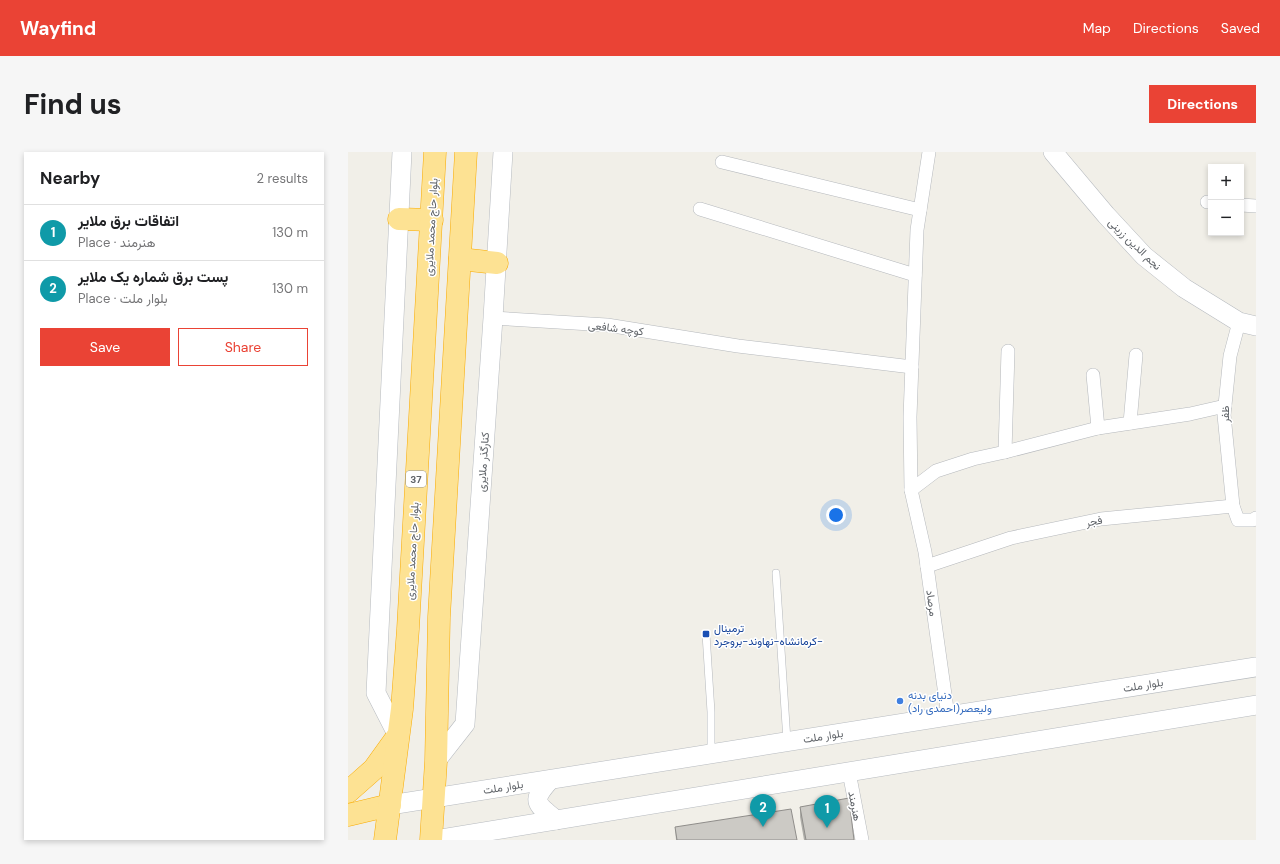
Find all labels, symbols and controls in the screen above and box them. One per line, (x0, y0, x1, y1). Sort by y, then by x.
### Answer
text: Wayfind (20, 16, 96, 41)
text: Map (1083, 19, 1111, 37)
text: Directions (1133, 19, 1199, 37)
text: Saved (1221, 19, 1260, 37)
button: Directions (1149, 85, 1256, 123)
text: Find us (24, 86, 122, 123)
map controls (1208, 164, 1244, 236)
button: + (1208, 164, 1244, 200)
text: Nearby (40, 167, 100, 189)
text: 2 results (257, 170, 308, 187)
street label: بلوار حاج محمد ملایری (421, 178, 442, 276)
button: − (1208, 200, 1244, 236)
text: اتفاقات برق ملایر (78, 211, 179, 231)
street label: نجم الدین زرینی (1105, 215, 1164, 274)
text: 1 (51, 224, 55, 241)
text: 130 m (272, 224, 308, 241)
text: Place · هنرمند (78, 234, 155, 251)
text: پست برق شماره یک ملایر (78, 267, 228, 287)
text: 2 (49, 280, 57, 297)
text: 130 m (272, 280, 308, 297)
text: Place · بلوار ملت (78, 290, 168, 307)
street label: کوچه شافعی (587, 318, 645, 339)
button: Save (40, 328, 170, 366)
button: Share (178, 328, 308, 366)
street label: ظفر (1218, 406, 1232, 423)
street label: کنارگذر ملایری (474, 432, 492, 492)
road number: 37 (406, 471, 426, 487)
street label: بلوار حاج محمد ملایری (402, 502, 423, 600)
your location (826, 505, 846, 525)
street label: فجر (1084, 513, 1103, 530)
street label: مرصاد (923, 589, 941, 617)
place label: ترمینال کرمانشاه-نهاوند-بروجرد- (714, 621, 823, 648)
marker: ترمینال کرمانشاه-نهاوند-بروجرد- (701, 629, 711, 639)
street label: بلوار ملت (1122, 675, 1164, 695)
place label: دنیای بدنه ولیعصر(احمدی راد) (908, 688, 992, 715)
marker: دنیای بدنه ولیعصر(احمدی راد) (895, 696, 905, 706)
street label: بلوار ملت (802, 726, 844, 746)
street label: بلوار ملت (482, 777, 524, 797)
street label: هنرمند (845, 790, 865, 822)
pin: 2 (750, 794, 776, 827)
pin: 1 (814, 795, 840, 828)

